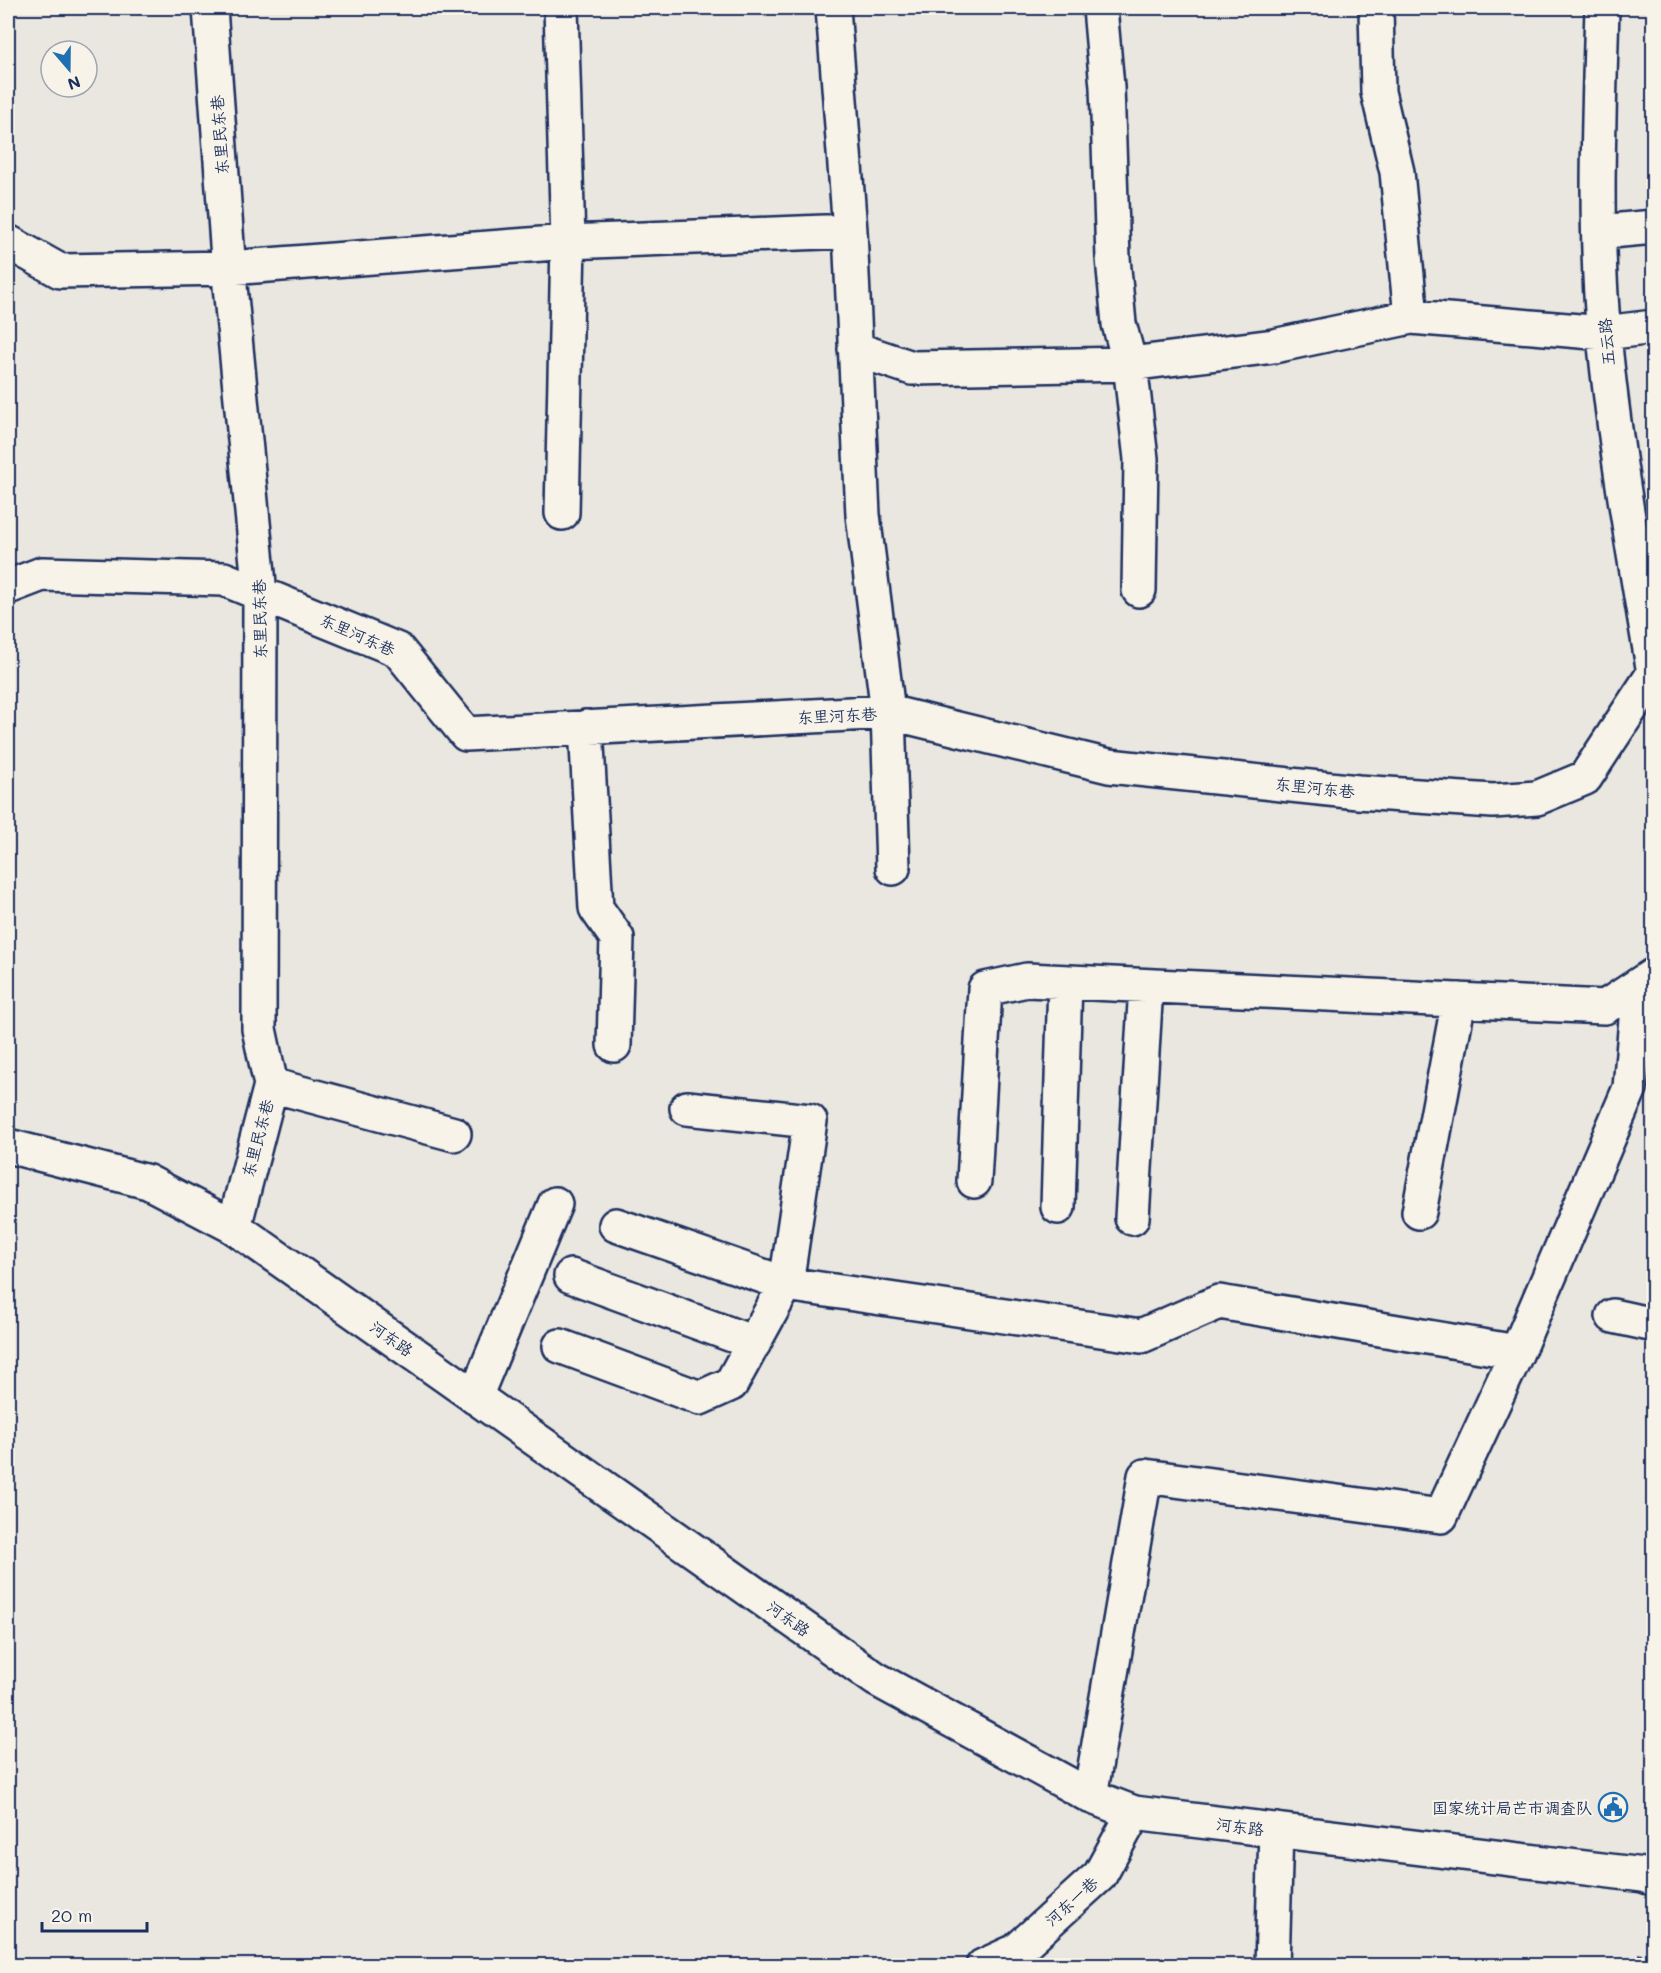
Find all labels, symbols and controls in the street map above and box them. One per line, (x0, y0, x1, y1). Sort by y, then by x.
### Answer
north arrow (39, 39, 99, 99)
text: N (65, 72, 84, 96)
street label: 东里民东巷 (206, 94, 232, 176)
street label: 五云路 (1593, 317, 1619, 367)
street label: 东里民东巷 (248, 579, 270, 659)
street label: 东里河东巷 (317, 608, 399, 660)
street label: 东里河东巷 (796, 702, 878, 728)
street label: 东里河东巷 (1274, 772, 1356, 802)
street label: 东里民东巷 (237, 1097, 277, 1179)
street label: 河东路 (366, 1316, 418, 1360)
street label: 河东路 (763, 1596, 815, 1640)
public building icon: 国家统计局芒市调查队 (1597, 1791, 1629, 1823)
place label: 国家统计局芒市调查队 (1432, 1797, 1592, 1818)
street label: 河东路 (1215, 1813, 1265, 1839)
street label: 河东一巷 (1040, 1872, 1102, 1930)
scale bar (42, 1895, 147, 1933)
text: 20 m (51, 1903, 92, 1927)

